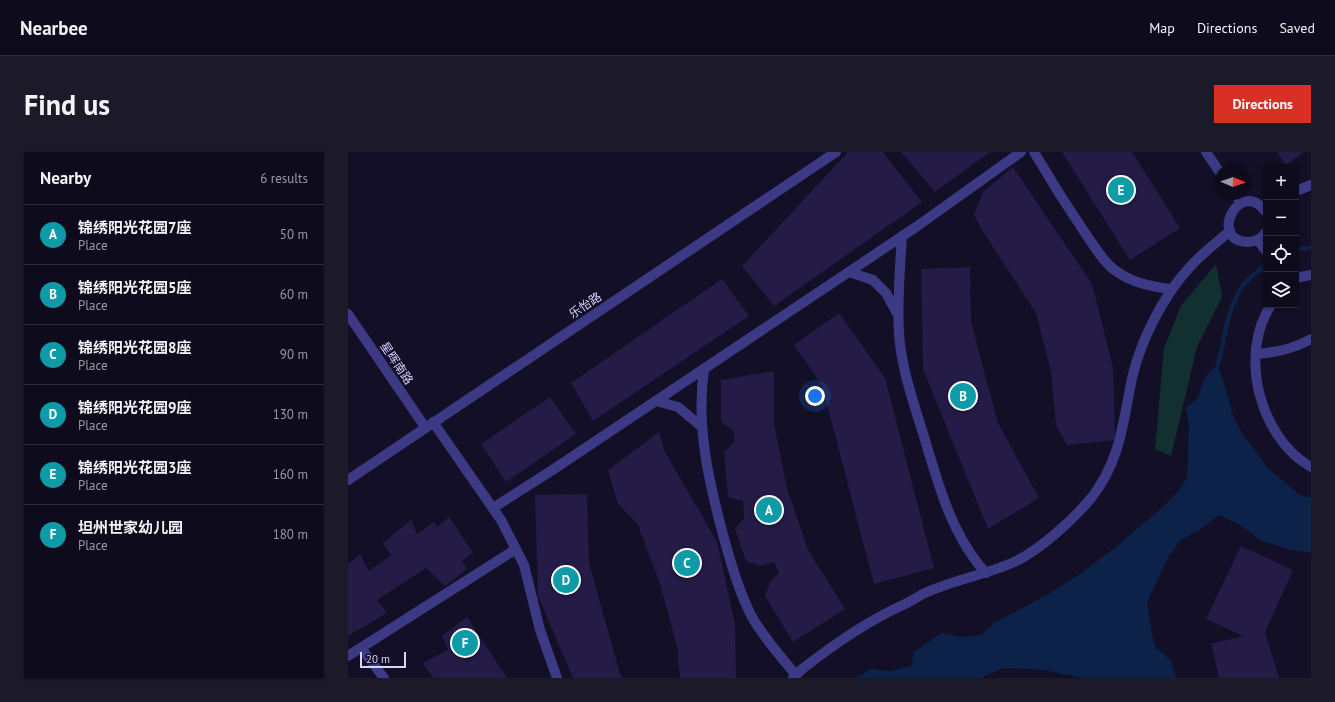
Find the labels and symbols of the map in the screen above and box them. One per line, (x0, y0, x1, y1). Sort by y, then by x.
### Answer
north arrow (1215, 164, 1251, 200)
pin: E (1108, 175, 1134, 205)
street label: 乐怡路 (566, 289, 604, 321)
street label: 星晖南路 (377, 339, 417, 387)
pin: B (950, 381, 976, 411)
your location (805, 386, 825, 406)
pin: A (756, 495, 782, 525)
pin: C (674, 548, 700, 578)
pin: D (553, 565, 579, 595)
pin: F (452, 628, 478, 658)
scale bar (360, 650, 406, 669)

